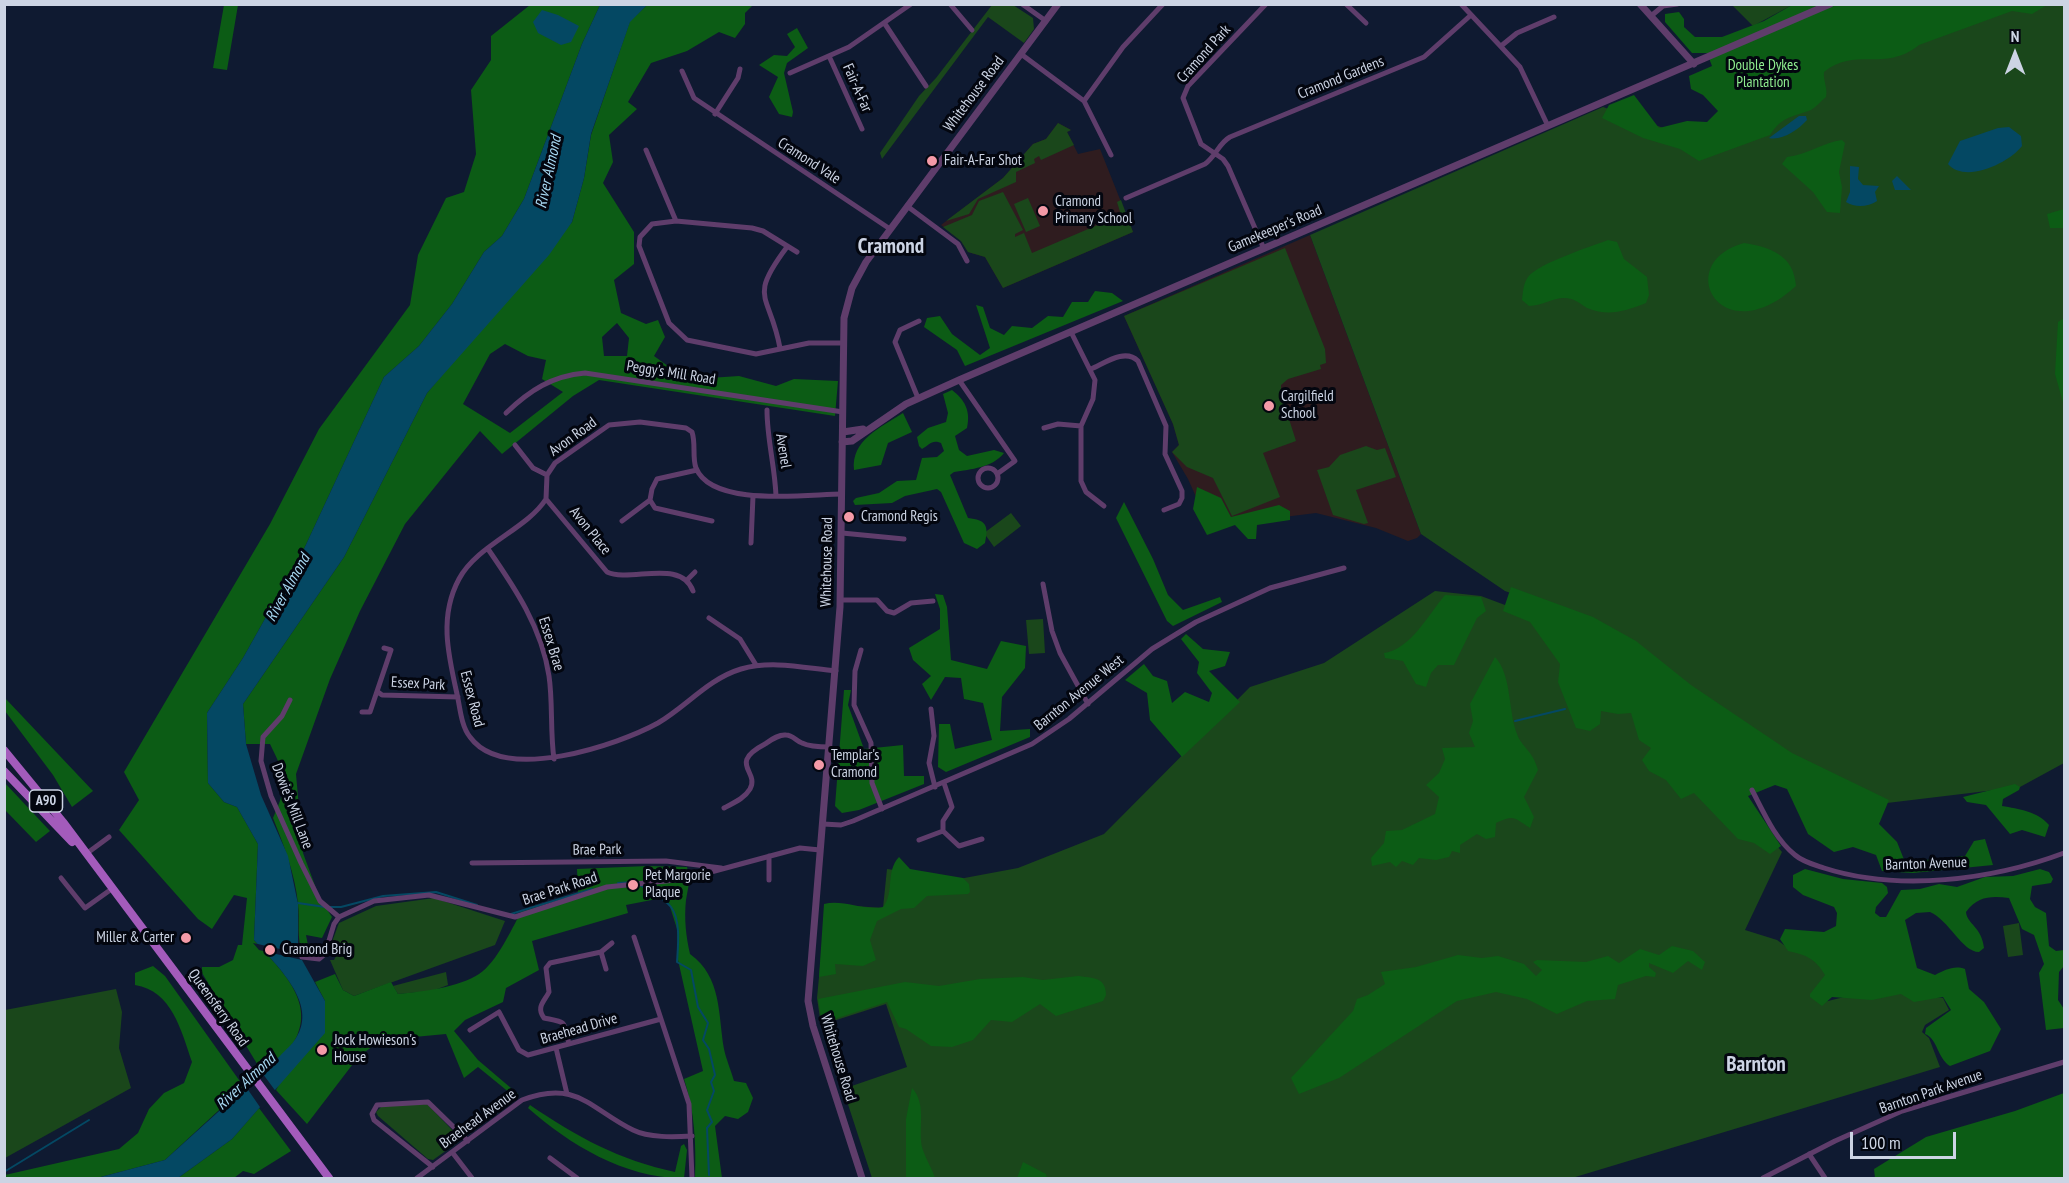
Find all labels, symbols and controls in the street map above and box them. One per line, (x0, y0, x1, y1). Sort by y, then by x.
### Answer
street label: Cramond Park (1173, 21, 1235, 87)
north arrow (1985, 24, 2045, 84)
text: N (2011, 26, 2019, 46)
street label: Whitehouse Road (940, 53, 1008, 135)
street label: Cramond Gardens (1295, 53, 1387, 103)
park label: Double Dykes Plantation (1728, 57, 1798, 92)
street label: Fair-A-Far (838, 61, 876, 115)
water label: River Almond (532, 134, 566, 210)
street label: Cramond Vale (774, 134, 844, 188)
place label: Fair-A-Far Shot (944, 152, 1022, 170)
marker: Fair-A-Far Shot (925, 154, 939, 168)
place label: Cramond Primary School (1055, 193, 1132, 228)
street label: Gamekeeper's Road (1226, 201, 1324, 257)
marker: Cramond Primary School (1036, 204, 1050, 218)
district label: Cramond (858, 234, 924, 260)
street label: Peggy's Mill Road (625, 357, 717, 389)
place label: Cargilfield School (1281, 388, 1334, 423)
marker: Cargilfield School (1262, 399, 1276, 413)
street label: Avon Road (546, 414, 600, 460)
street label: Avenel (771, 432, 795, 470)
street label: Avon Place (565, 503, 615, 559)
place label: Cramond Regis (861, 508, 938, 526)
marker: Cramond Regis (842, 510, 856, 524)
street label: Whitehouse Road (817, 517, 837, 607)
water label: River Almond (262, 551, 314, 625)
street label: Essex Brae (534, 615, 568, 673)
street label: Barnton Avenue West (1031, 651, 1127, 735)
street label: Essex Road (456, 669, 488, 729)
street label: Essex Park (390, 674, 446, 694)
place label: Templar's Cramond (831, 747, 879, 782)
marker: Templar's Cramond (812, 758, 826, 772)
street label: Dowie's Mill Lane (267, 761, 317, 851)
road number: A90 (30, 790, 63, 812)
street label: Brae Park (572, 841, 622, 859)
street label: Barnton Avenue (1885, 854, 1967, 874)
place label: Pet Margorie Plaque (645, 867, 711, 902)
street label: Brae Park Road (520, 868, 600, 910)
marker: Pet Margorie Plaque (626, 878, 640, 892)
place label: Miller & Carter (96, 929, 174, 947)
marker: Miller & Carter (179, 931, 193, 945)
place label: Cramond Brig (282, 941, 352, 959)
marker: Cramond Brig (263, 943, 277, 957)
street label: Queensferry Road (184, 966, 252, 1050)
street label: Braehead Drive (539, 1009, 619, 1049)
street label: Whitehouse Road (816, 1012, 860, 1104)
place label: Jock Howieson's House (334, 1032, 416, 1067)
marker: Jock Howieson's House (315, 1043, 329, 1057)
water label: River Almond (212, 1050, 280, 1114)
district label: Barnton (1726, 1052, 1786, 1078)
street label: Barnton Park Avenue (1877, 1066, 1985, 1118)
street label: Braehead Avenue (436, 1085, 520, 1153)
scale bar (1853, 1120, 1960, 1158)
text: 100 m (1861, 1131, 1901, 1154)

